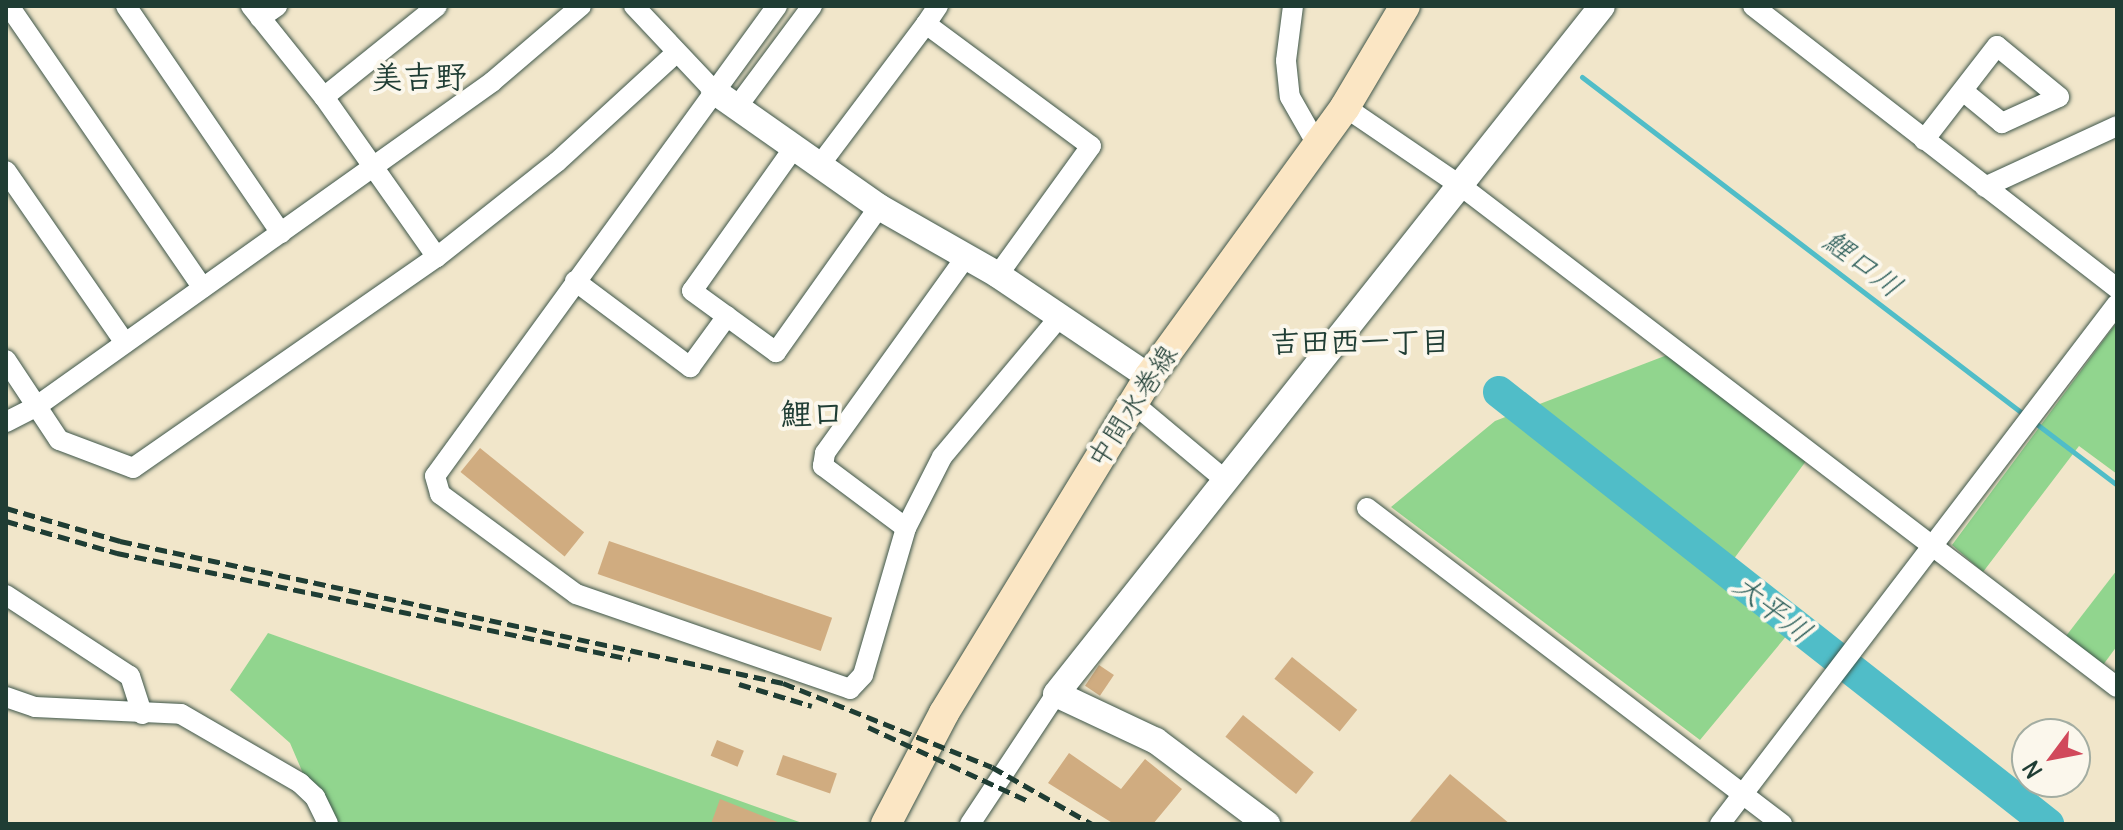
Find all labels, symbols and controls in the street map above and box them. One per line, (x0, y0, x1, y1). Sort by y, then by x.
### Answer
district label: 美吉野 (371, 58, 467, 96)
water label: 鯉口川 (1816, 222, 1910, 304)
district label: 吉田西一丁目 (1270, 323, 1450, 359)
street label: 中間水巻線 (1080, 338, 1184, 474)
district label: 鯉口 (780, 395, 844, 433)
water label: 大平川 (1726, 566, 1820, 650)
north arrow (2011, 718, 2091, 798)
text: N (2016, 756, 2048, 784)

